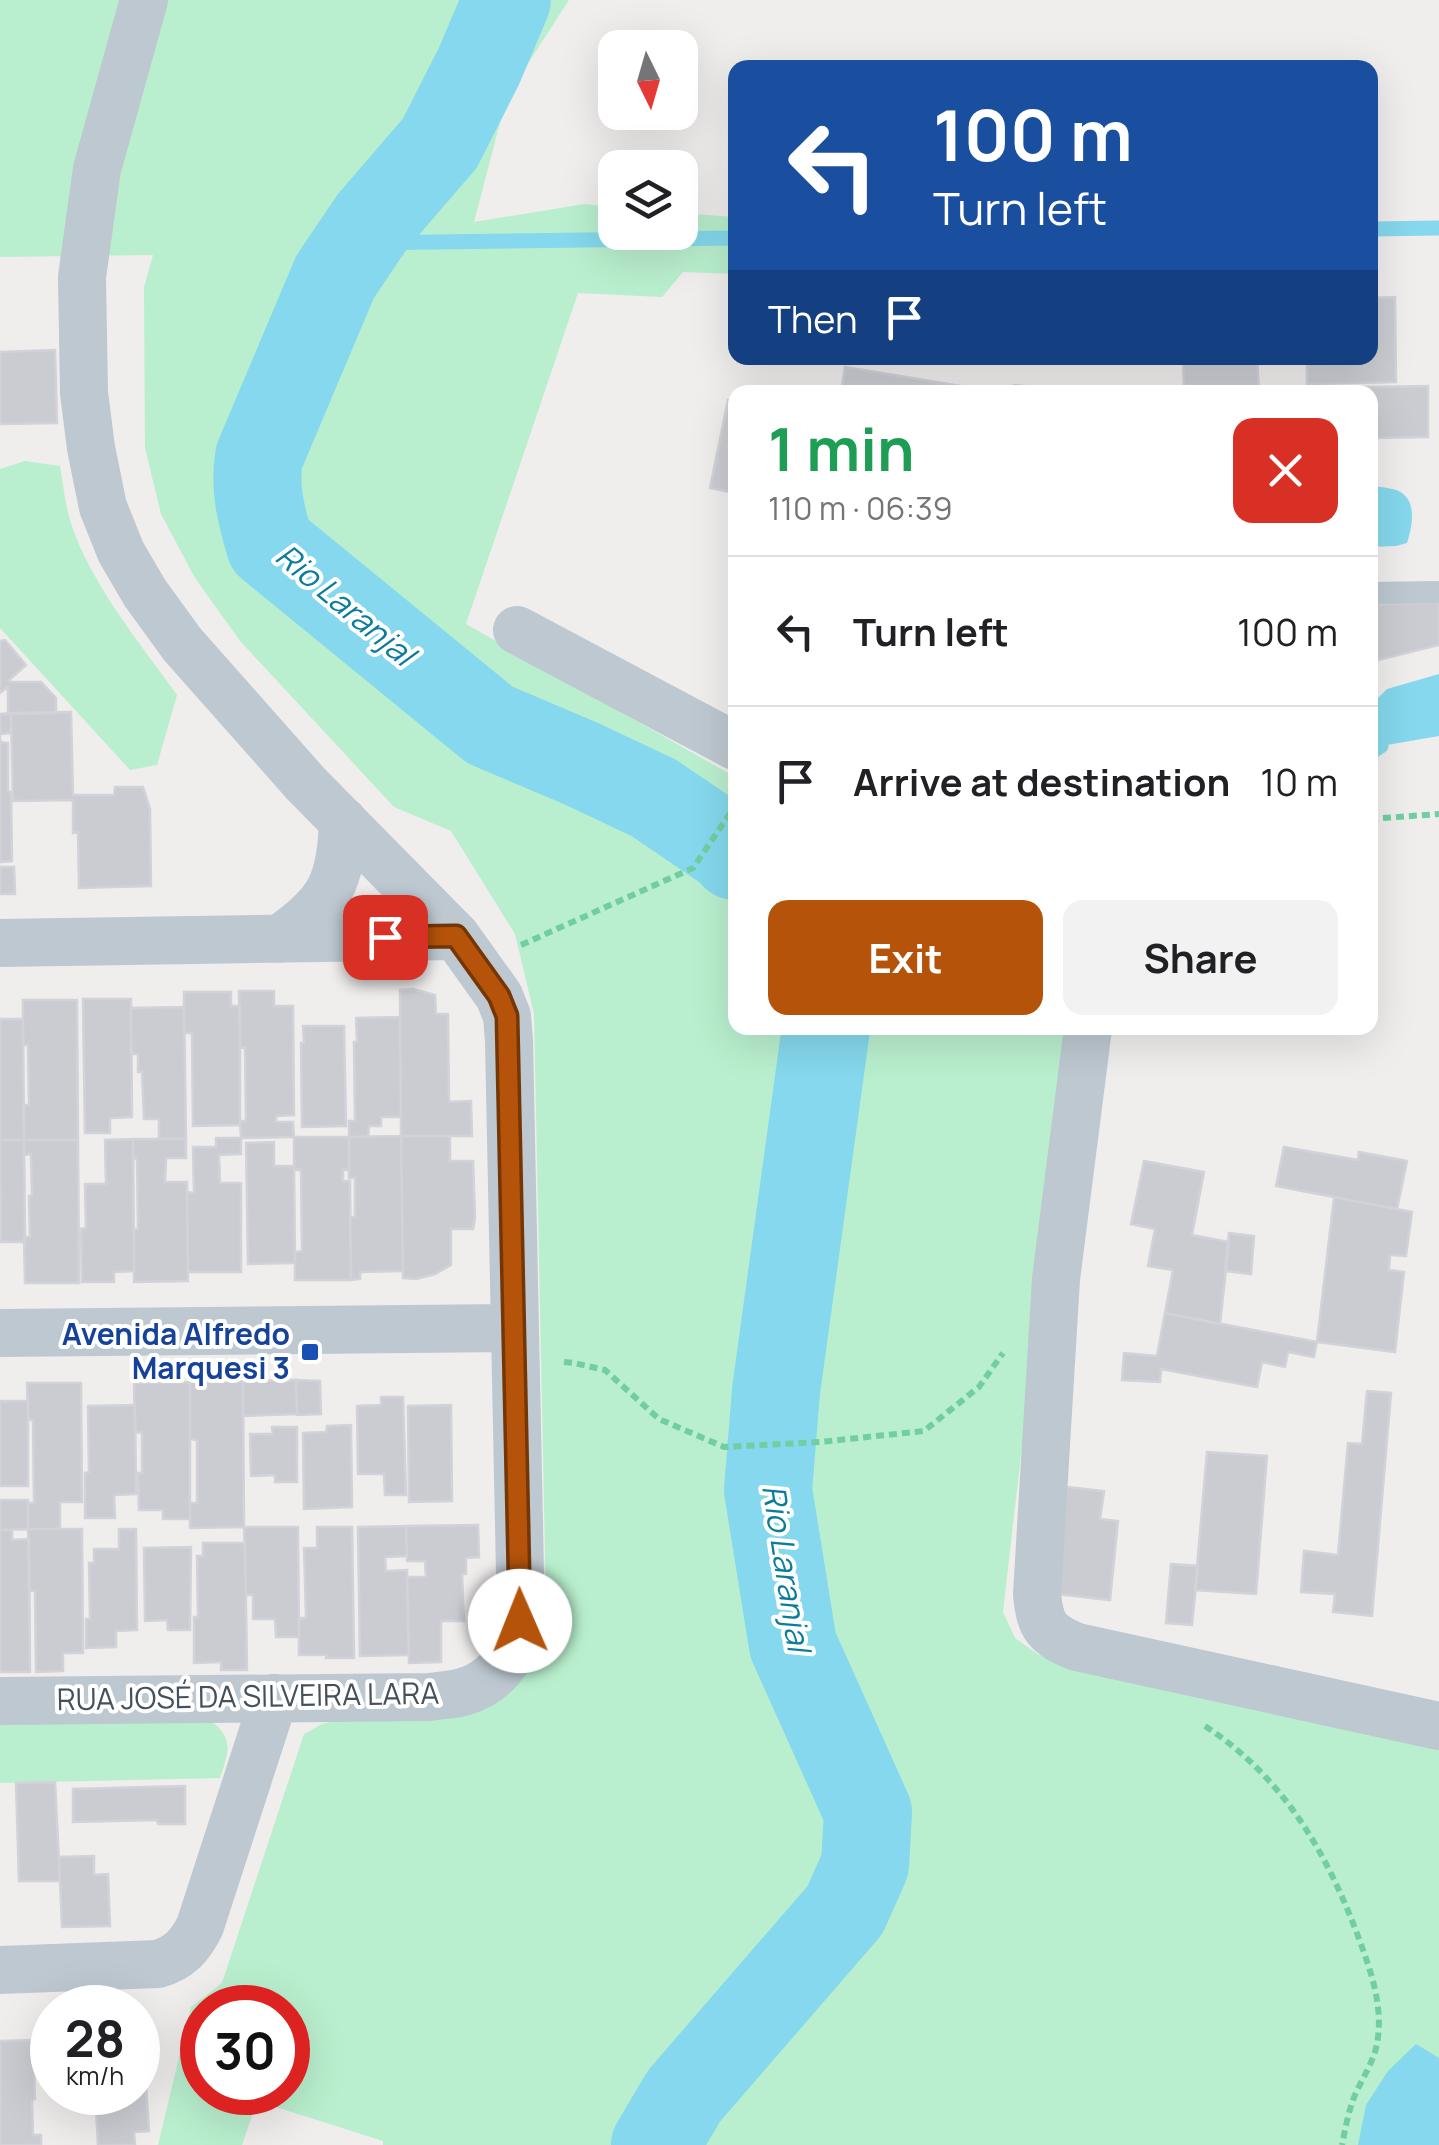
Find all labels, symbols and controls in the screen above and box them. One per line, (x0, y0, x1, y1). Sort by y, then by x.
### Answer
north arrow (598, 30, 698, 130)
map controls (598, 30, 698, 250)
text: 100 m (933, 86, 1133, 182)
icon: left (768, 100, 898, 230)
button: layers (598, 150, 698, 250)
text: Turn left (933, 177, 1107, 239)
icon: arrive (877, 290, 932, 345)
text: Then (768, 292, 857, 344)
text: 1 min (768, 407, 915, 489)
button: close (1233, 418, 1338, 523)
text: 110 m · 06:39 (768, 486, 953, 530)
water label: Rio Laranjal (267, 533, 427, 677)
icon: left (768, 604, 823, 659)
text: Turn left (853, 605, 1009, 657)
text: 100 m (1237, 605, 1338, 657)
icon: arrive (768, 754, 823, 809)
text: Arrive at destination (853, 755, 1230, 807)
text: 10 m (1260, 755, 1338, 807)
pin (343, 895, 428, 980)
button: Exit (768, 900, 1043, 1015)
button: Share (1063, 900, 1338, 1015)
icon: arrive (358, 910, 413, 965)
place label: Avenida Alfredo Marquesi 3 (62, 1313, 290, 1388)
marker: Avenida Alfredo Marquesi 3 (299, 1341, 321, 1363)
water label: Rio Laranjal (752, 1481, 822, 1658)
position arrow (468, 1569, 572, 1673)
street label: RUA JOSÉ DA SILVEIRA LARA (56, 1672, 440, 1719)
speed limit sign: 30 (180, 1985, 310, 2115)
text: 28 (65, 2004, 125, 2072)
text: km/h (66, 2058, 124, 2093)

